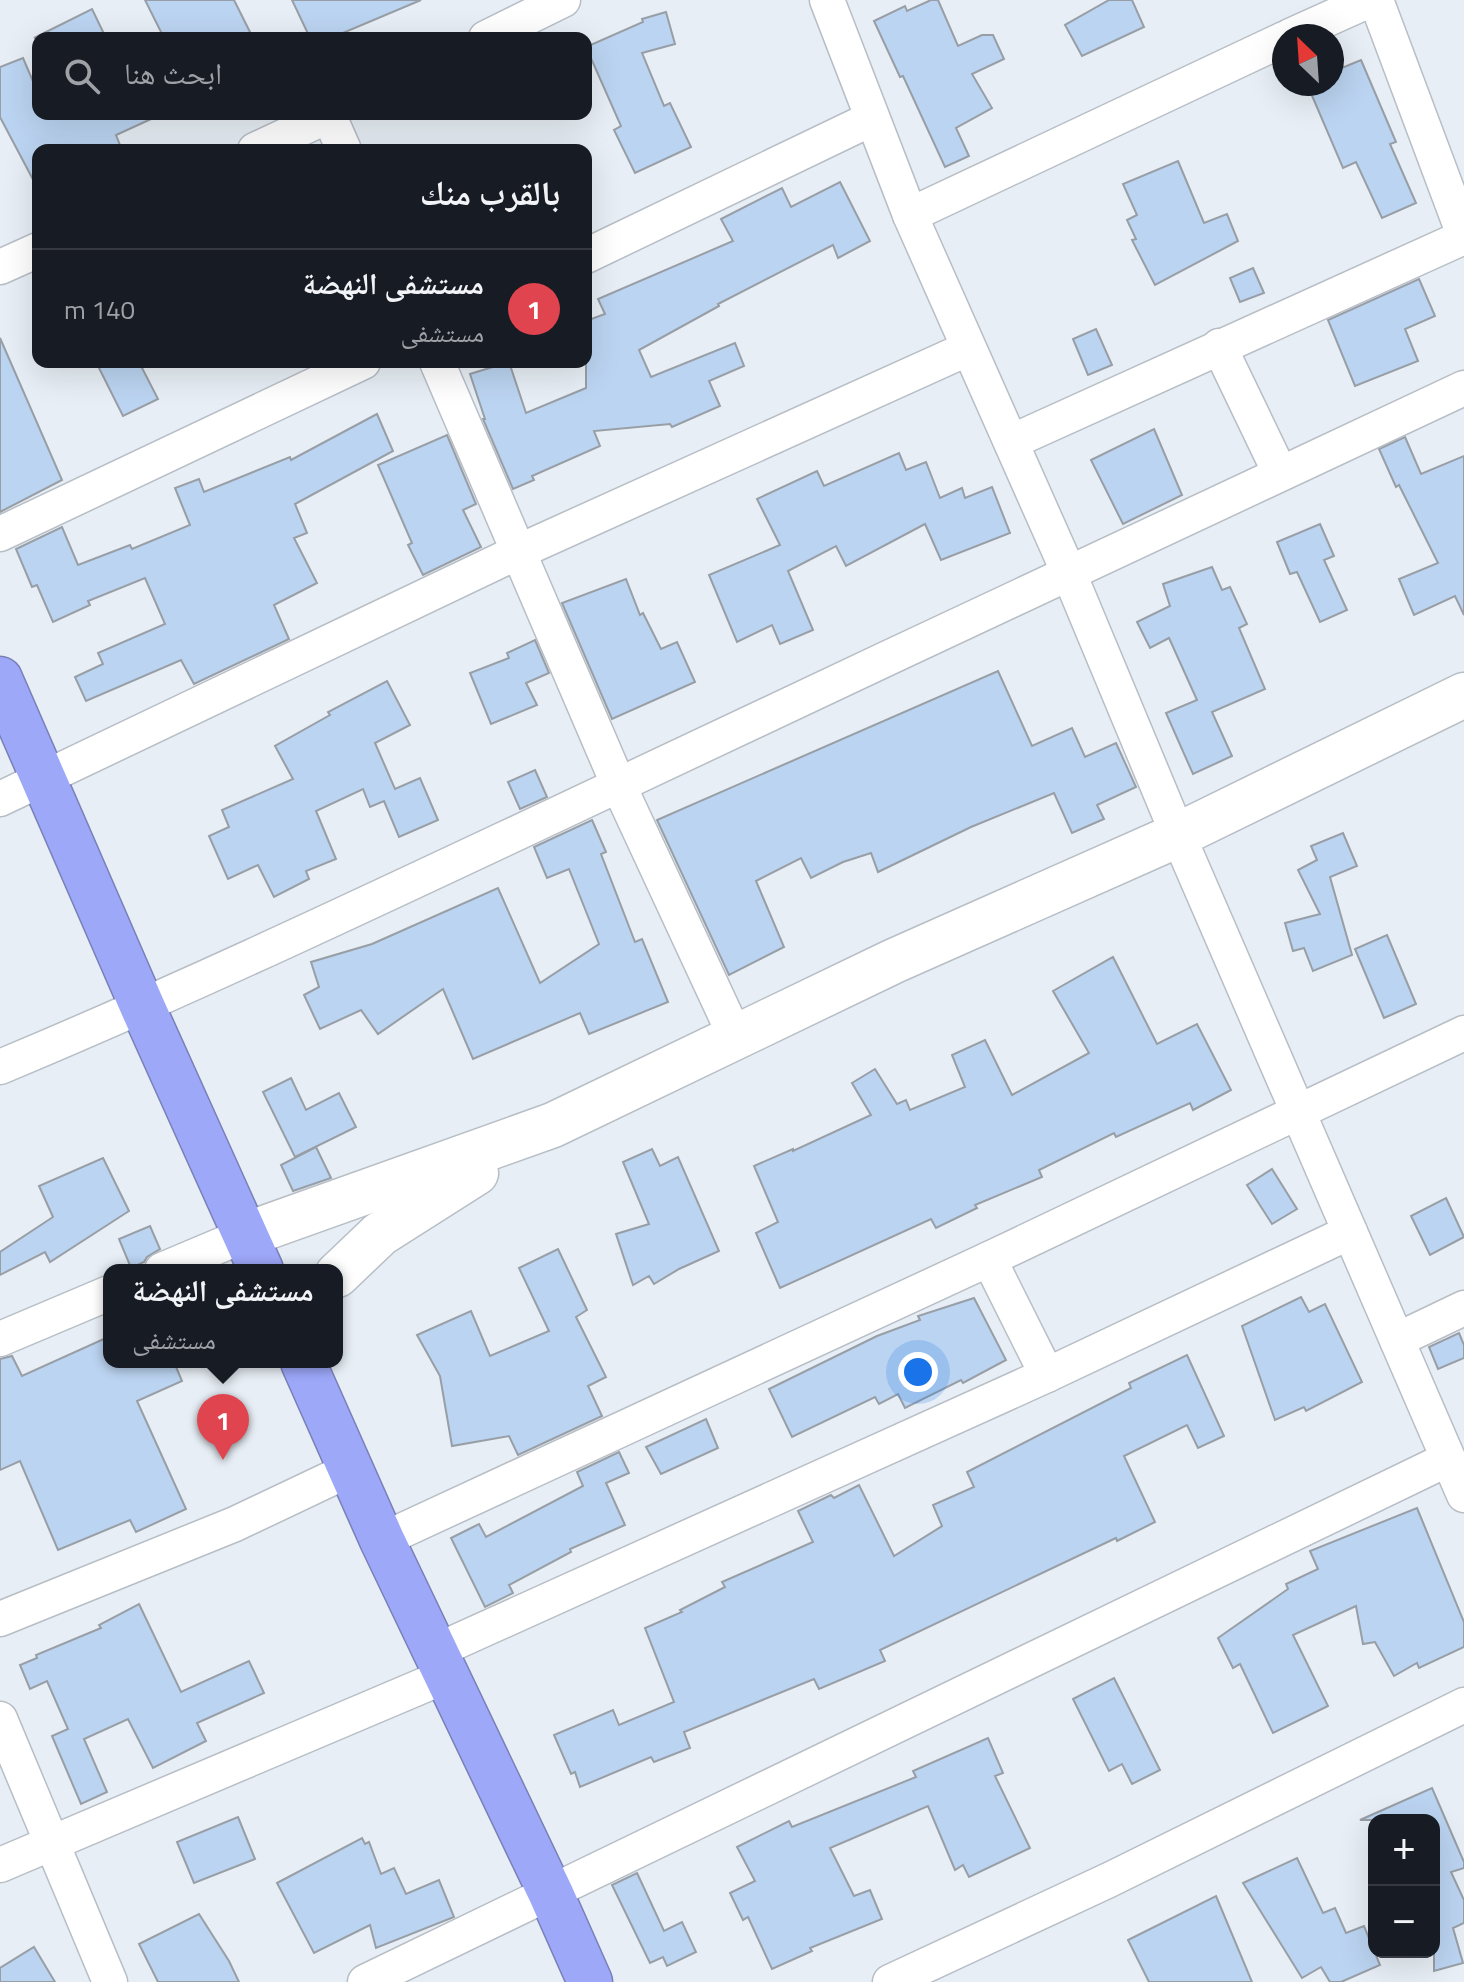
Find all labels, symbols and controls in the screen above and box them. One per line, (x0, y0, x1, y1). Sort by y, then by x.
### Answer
north arrow (1272, 24, 1344, 96)
search box (32, 32, 592, 120)
text: ابحث هنا (124, 50, 222, 96)
icon: search (60, 54, 104, 98)
text: بالقرب منك (420, 166, 560, 218)
text: مستشفى النهضة (302, 260, 484, 306)
text: 140 m (64, 290, 135, 329)
text: 1 (527, 290, 541, 329)
text: مستشفى (400, 313, 484, 352)
popup (103, 1264, 343, 1368)
text: مستشفى النهضة (132, 1267, 314, 1313)
text: مستشفى (132, 1320, 216, 1359)
your location (898, 1352, 938, 1392)
pin: 1 (197, 1394, 249, 1460)
map controls (1368, 1814, 1440, 1958)
button: + (1368, 1814, 1440, 1886)
button: − (1368, 1886, 1440, 1958)

